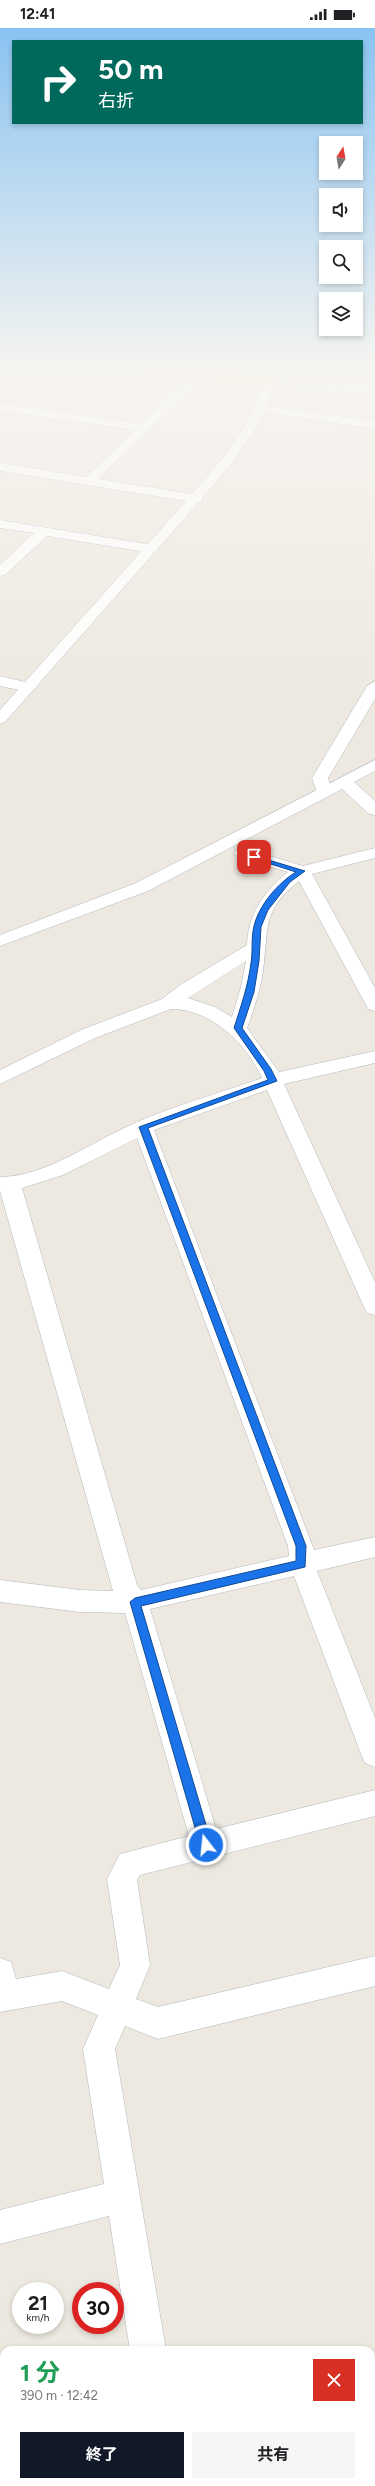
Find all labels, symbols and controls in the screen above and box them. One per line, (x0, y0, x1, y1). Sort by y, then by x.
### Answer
text: 12:41 (20, 5, 55, 23)
text: 50 m (98, 52, 164, 86)
icon: right (32, 56, 84, 108)
text: 右折 (98, 90, 134, 112)
north arrow (319, 136, 363, 180)
map controls (319, 136, 363, 336)
button: sound (319, 188, 363, 232)
button: search (319, 240, 363, 284)
button: layers (319, 292, 363, 336)
pin (237, 840, 271, 874)
icon: arrive (243, 846, 265, 868)
position arrow (185, 1824, 227, 1866)
speed limit sign: 30 (72, 2282, 124, 2334)
text: 21 (28, 2291, 48, 2315)
text: km/h (27, 2311, 49, 2324)
text: 1 分 (20, 2358, 60, 2387)
button: close (313, 2359, 355, 2401)
text: 390 m · 12:42 (20, 2388, 98, 2403)
button: 終了 (20, 2432, 184, 2478)
button: 共有 (192, 2432, 355, 2478)

